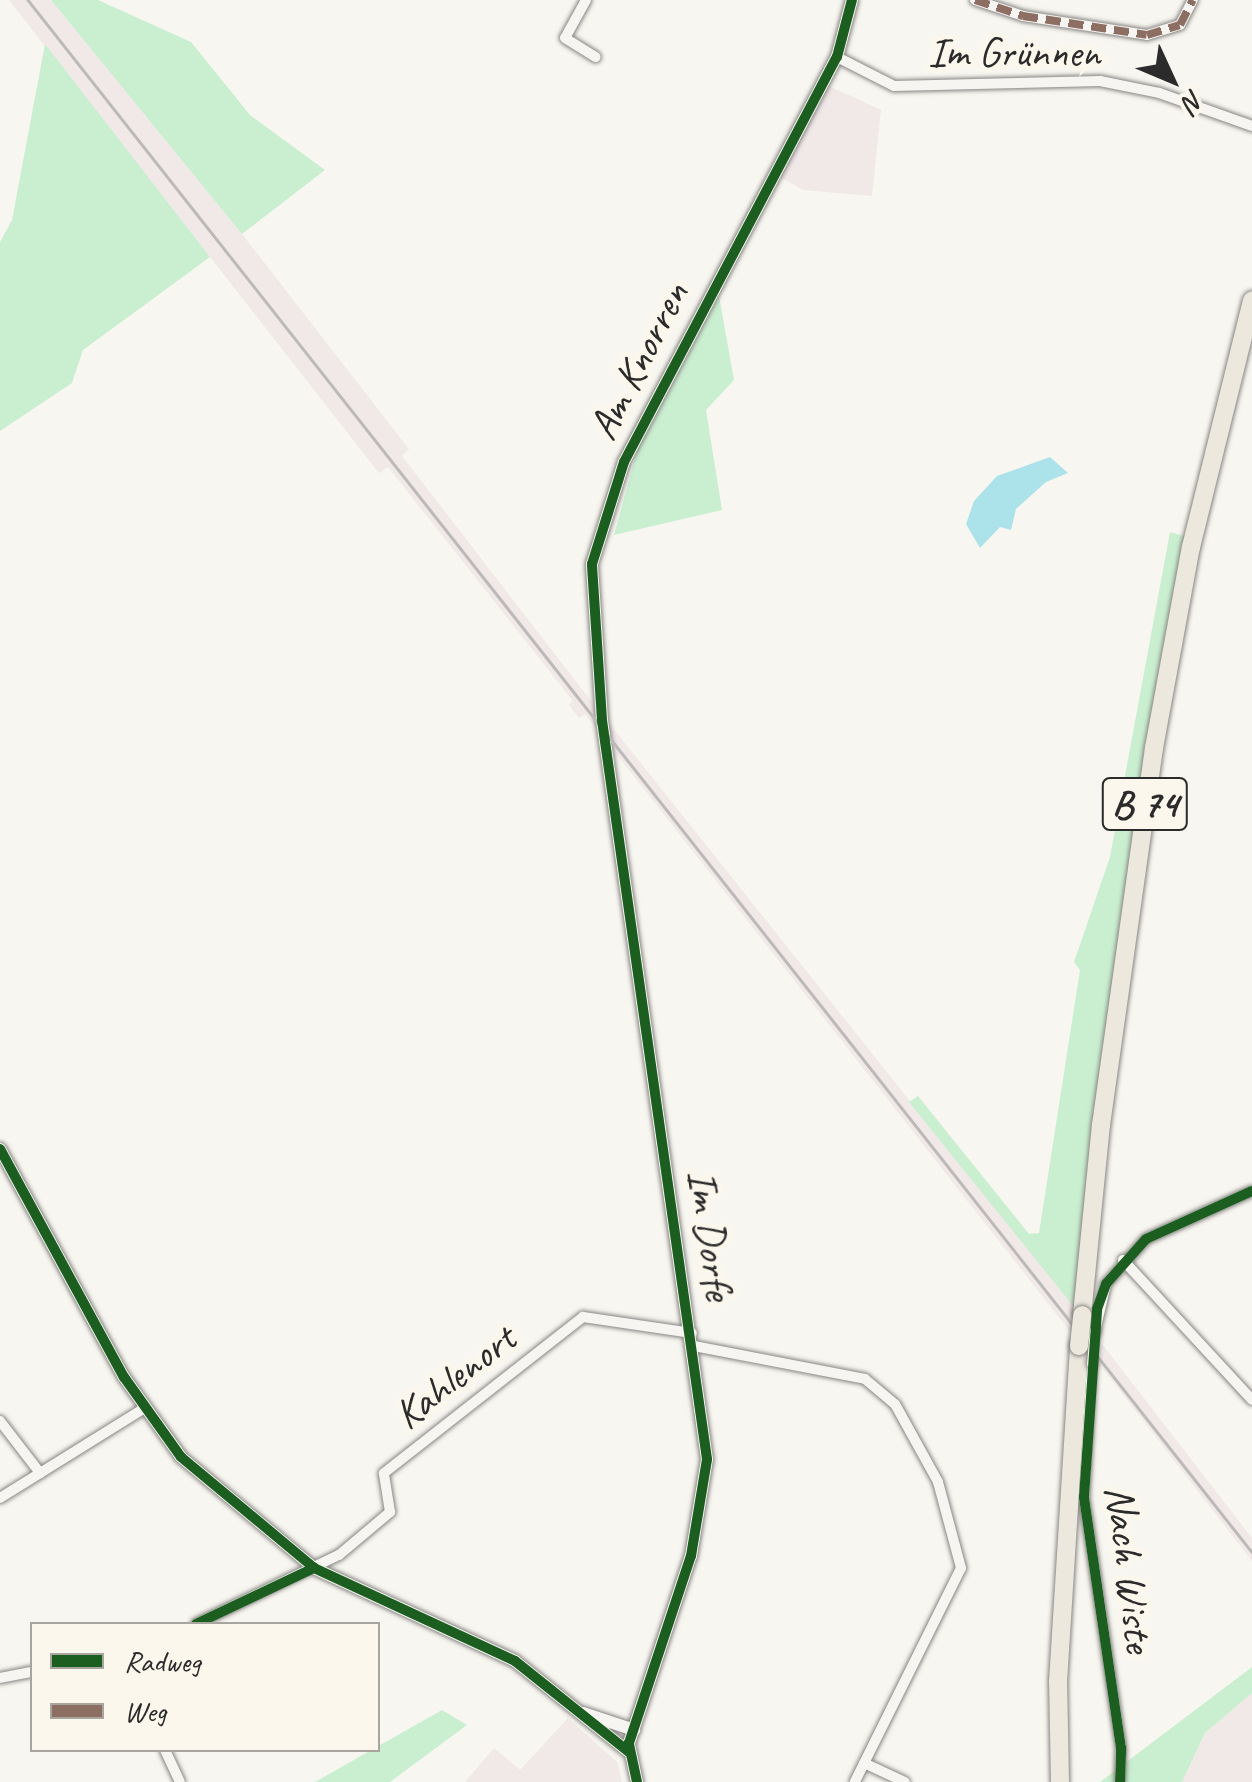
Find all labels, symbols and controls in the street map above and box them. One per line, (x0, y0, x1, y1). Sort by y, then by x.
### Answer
street label: Im Grünnen (928, 28, 1100, 78)
north arrow (1122, 30, 1222, 130)
text: N (1175, 83, 1213, 120)
street label: Am Knorren (578, 274, 700, 448)
road number: B 74 (1100, 769, 1190, 839)
street label: Im Dorfe (676, 1167, 744, 1303)
street label: Kahlenort (384, 1314, 526, 1440)
street label: Nach Wiste (1094, 1482, 1164, 1656)
legend (30, 1622, 380, 1752)
text: Radweg (124, 1642, 201, 1680)
text: Weg (124, 1692, 166, 1730)

